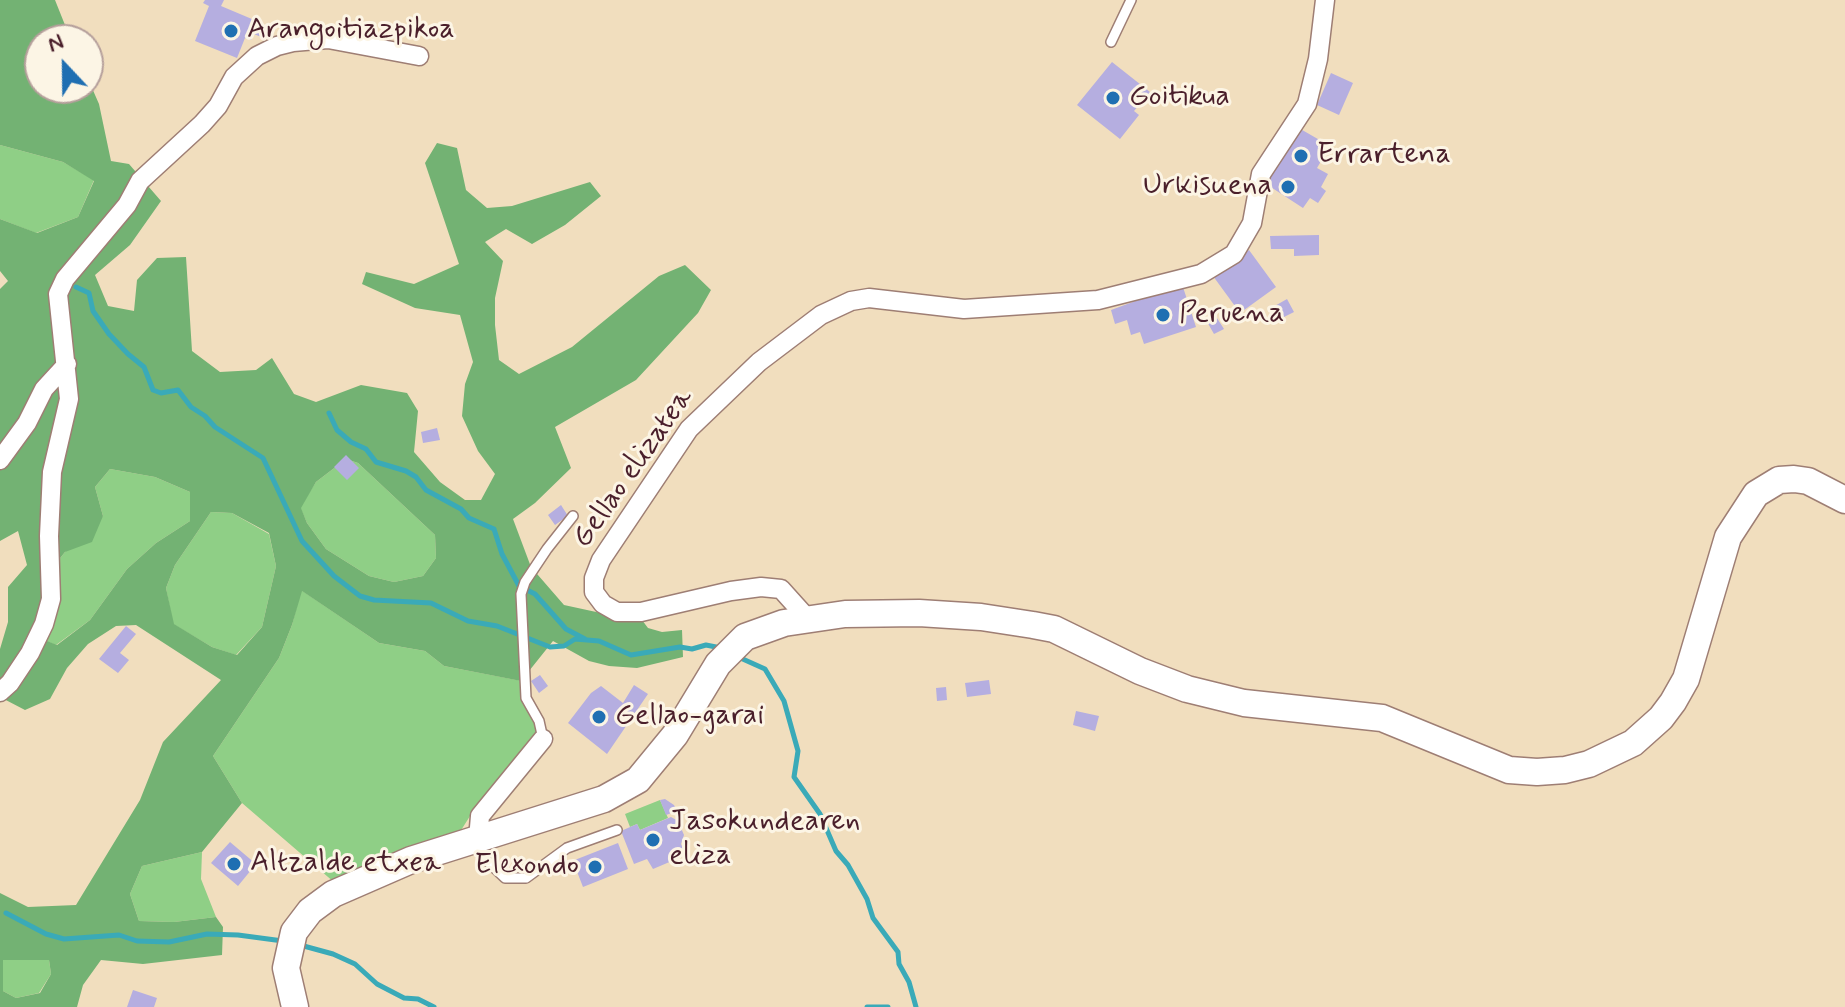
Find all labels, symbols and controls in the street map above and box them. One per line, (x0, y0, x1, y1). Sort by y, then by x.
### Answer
place label: Arangoitiazpikoa (247, 13, 455, 49)
marker: Arangoitiazpikoa (222, 22, 240, 40)
north arrow (24, 24, 104, 104)
text: N (44, 28, 68, 59)
place label: Goitikua (1129, 80, 1230, 116)
marker: Goitikua (1104, 89, 1122, 107)
place label: Errartena (1317, 138, 1451, 174)
marker: Errartena (1292, 147, 1310, 165)
place label: Urkisuena (1143, 169, 1272, 205)
marker: Urkisuena (1279, 178, 1297, 196)
place label: Peruena (1179, 297, 1284, 333)
marker: Peruena (1154, 306, 1172, 324)
street label: Gellao elizatea (566, 382, 702, 556)
place label: Gellao-garai (615, 699, 764, 735)
marker: Gellao-garai (590, 708, 608, 726)
place label: Jasokundearen eliza (669, 805, 860, 876)
marker: Jasokundearen eliza (644, 831, 662, 849)
place label: Altzalde etxea (250, 846, 441, 882)
place label: Elexondo (475, 849, 579, 885)
marker: Altzalde etxea (225, 855, 243, 873)
marker: Elexondo (586, 858, 604, 876)

